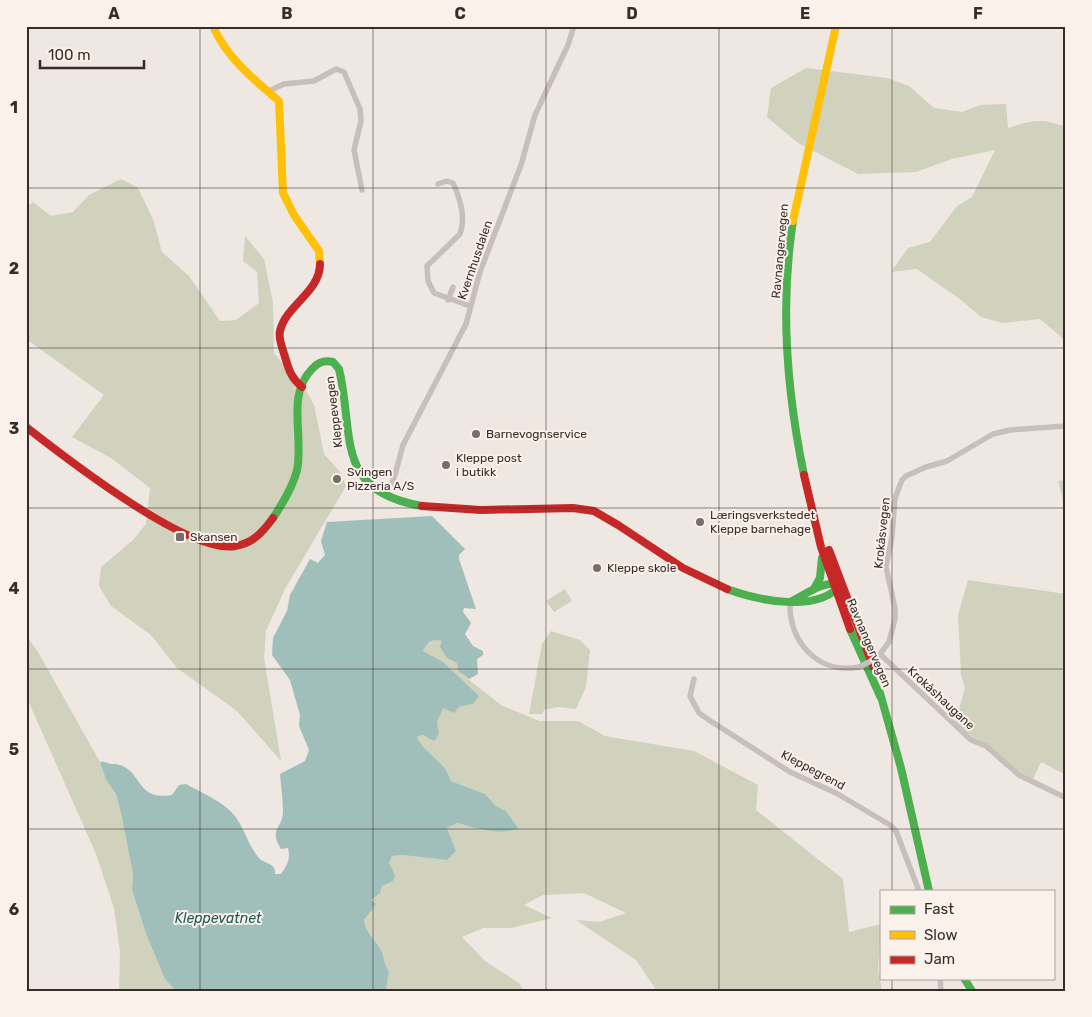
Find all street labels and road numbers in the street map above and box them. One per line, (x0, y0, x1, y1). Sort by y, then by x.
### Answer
street label: Ravnangervegen (769, 203, 791, 299)
street label: Kvernhusdalen (455, 219, 495, 301)
street label: Kleppevegen (323, 375, 345, 449)
street label: Krokåsvegen (871, 497, 893, 569)
street label: Ravnangervegen (844, 597, 894, 689)
street label: Krokåshaugane (905, 663, 978, 733)
street label: Kleppegrend (779, 747, 847, 793)

